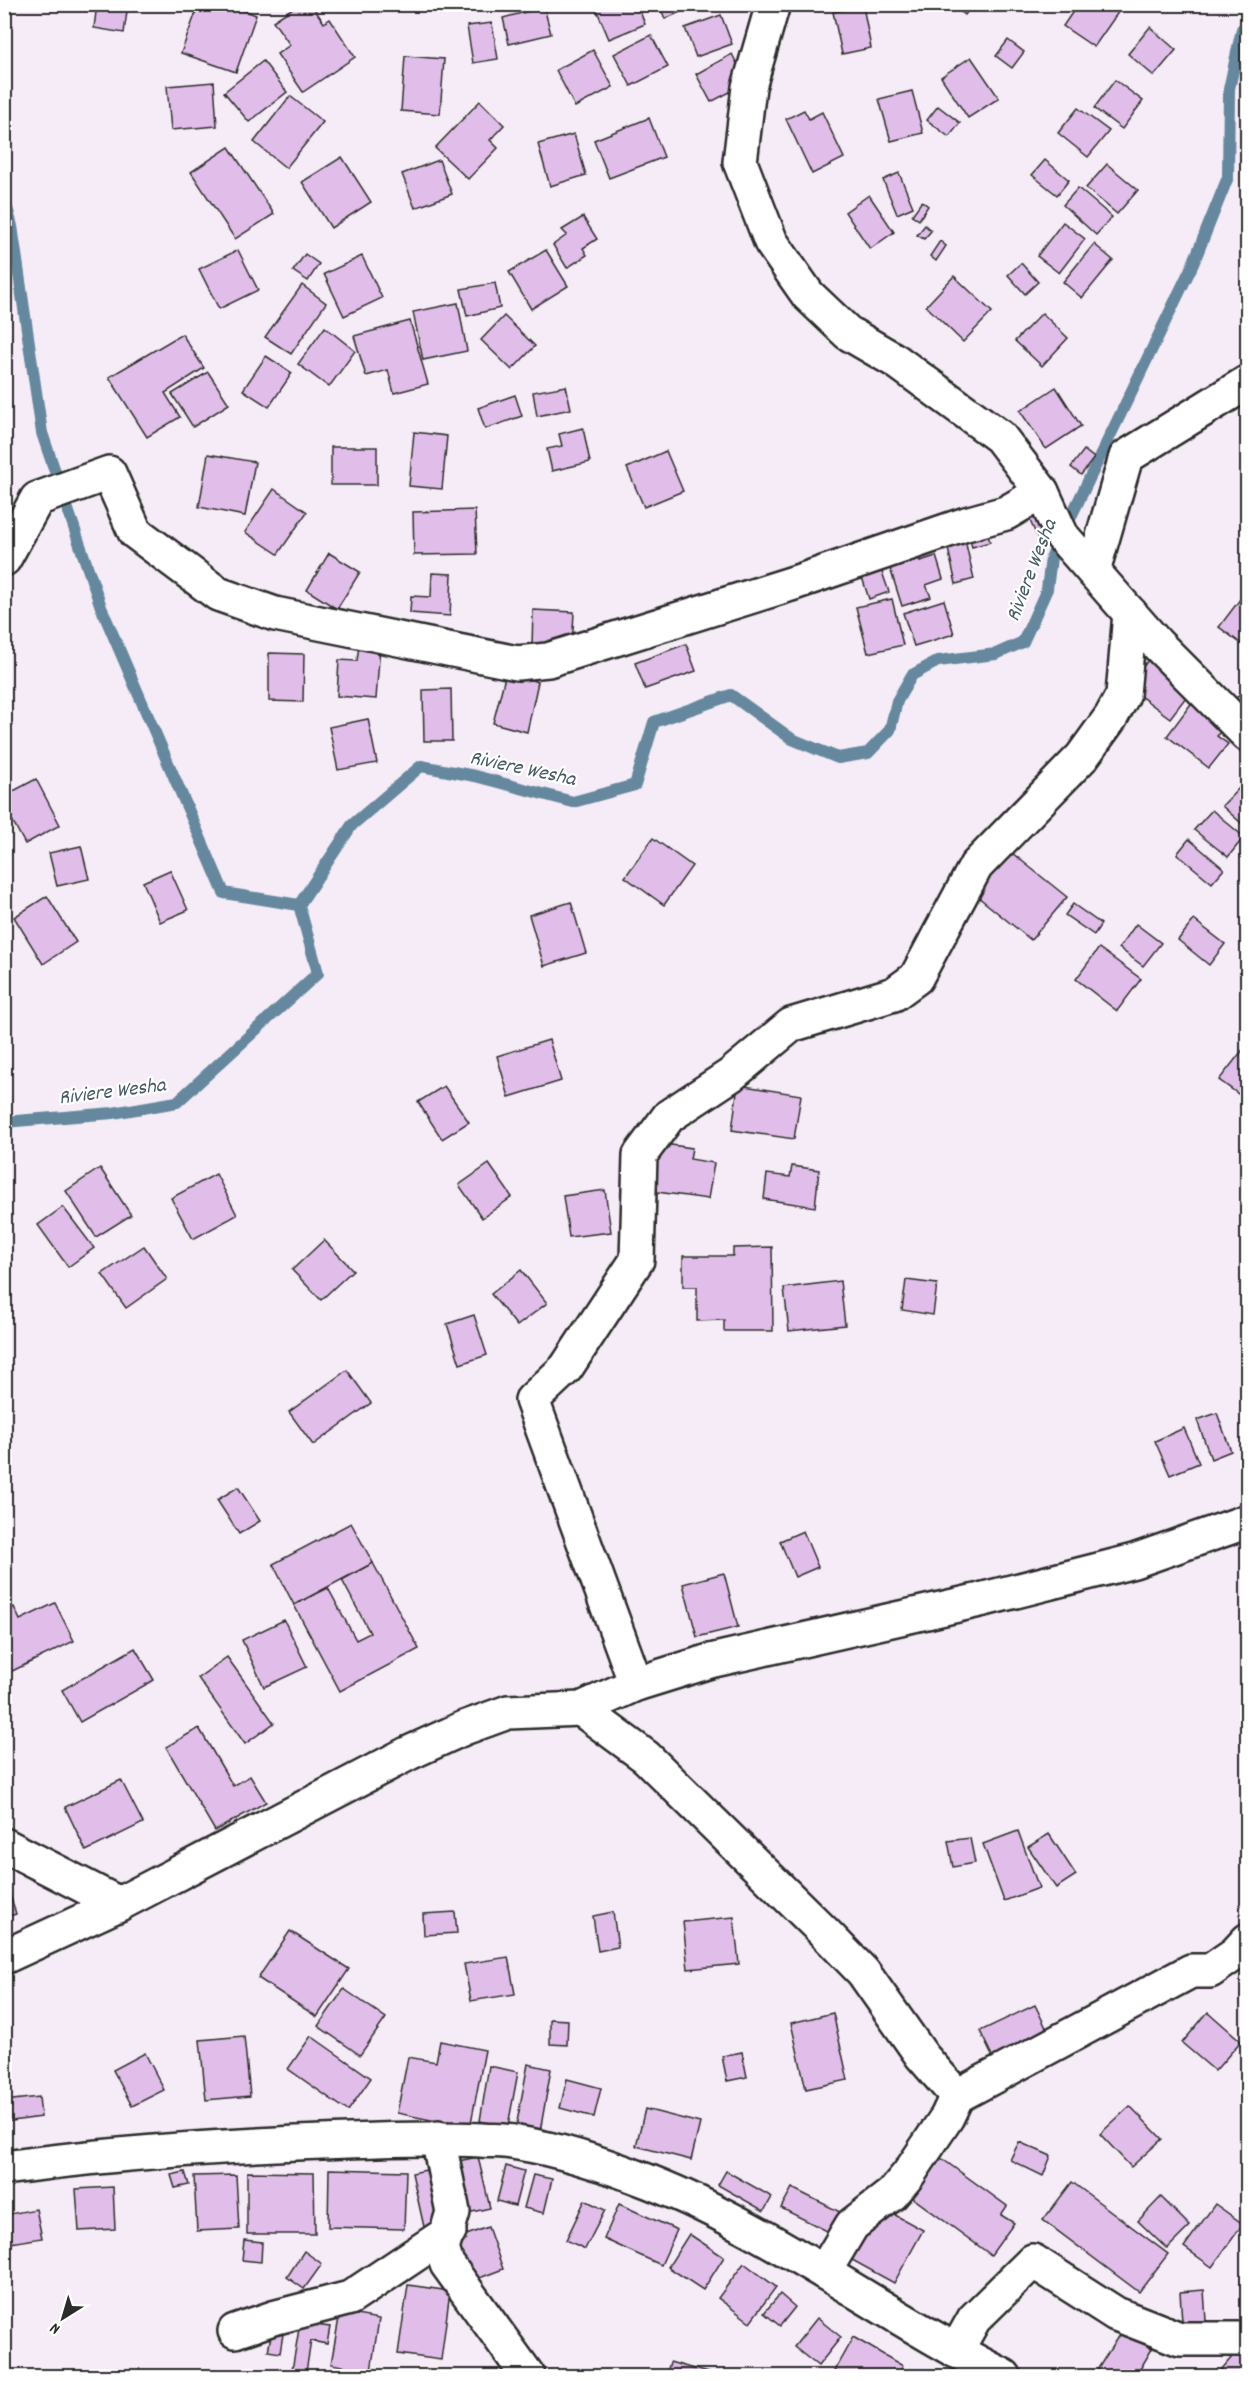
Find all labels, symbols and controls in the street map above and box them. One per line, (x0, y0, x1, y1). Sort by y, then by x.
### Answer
water label: Riviere Wesha (1000, 515, 1066, 627)
water label: Riviere Wesha (467, 744, 579, 796)
water label: Riviere Wesha (57, 1071, 169, 1114)
north arrow (33, 2288, 93, 2348)
text: N (45, 2316, 66, 2340)

